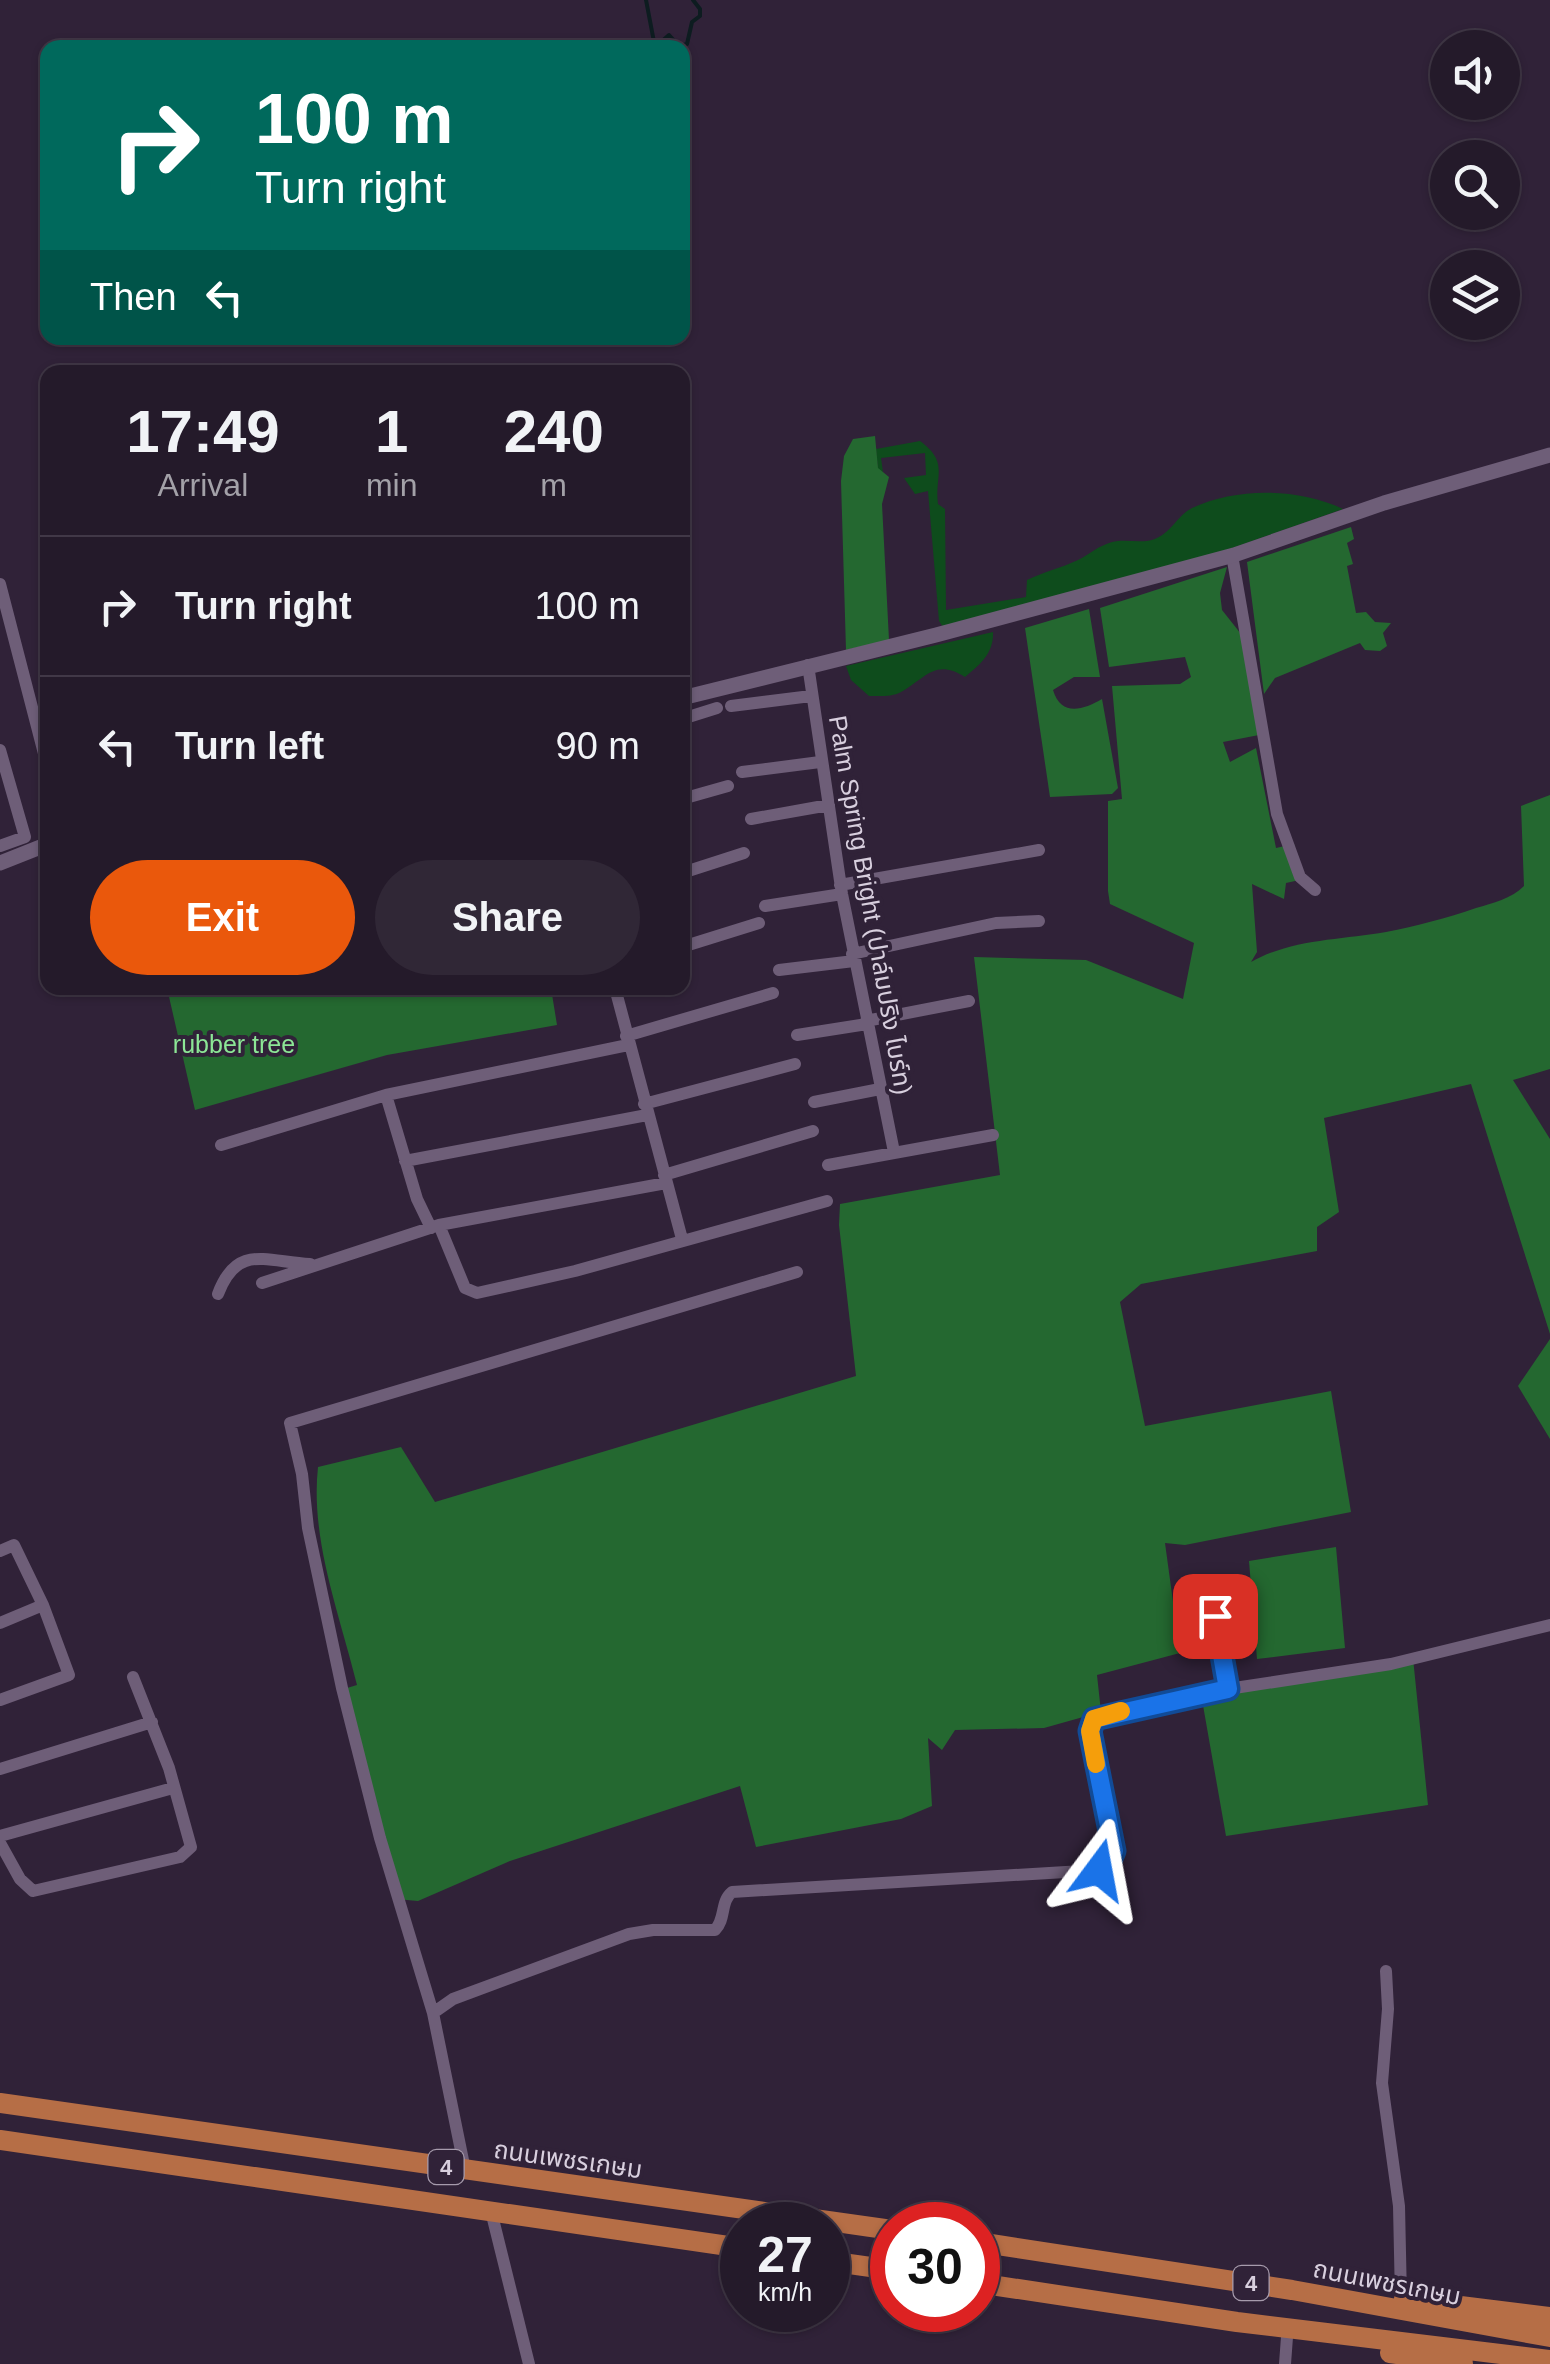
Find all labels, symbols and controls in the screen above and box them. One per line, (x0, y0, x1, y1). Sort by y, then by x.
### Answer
map controls (1430, 30, 1520, 340)
button: sound (1430, 30, 1520, 120)
icon: right (90, 80, 220, 210)
text: 100 m (255, 80, 453, 158)
button: search (1430, 140, 1520, 230)
text: Turn right (255, 162, 446, 213)
button: layers (1430, 250, 1520, 340)
icon: left (197, 270, 252, 325)
text: Then (90, 276, 177, 318)
text: 17:49 (126, 398, 280, 465)
text: 1 (375, 398, 408, 465)
text: 240 (504, 398, 604, 465)
text: Arrival (158, 467, 248, 503)
text: min (366, 467, 417, 503)
text: m (540, 467, 567, 503)
icon: right (90, 579, 145, 634)
text: Turn right (175, 585, 352, 627)
text: 100 m (534, 585, 640, 627)
street label: Palm Spring Bright (ปาล์มปริง ไบร์ท) (824, 713, 918, 1097)
icon: left (90, 719, 145, 774)
text: Turn left (175, 725, 324, 767)
text: 90 m (556, 725, 640, 767)
button: Exit (90, 860, 355, 975)
button: Share (375, 860, 640, 975)
park label: rubber tree (173, 1030, 295, 1058)
pin (1173, 1574, 1258, 1659)
icon: arrive (1188, 1589, 1243, 1644)
position arrow (1047, 1818, 1151, 1922)
street label: ถนนเพชรเกษม (492, 2135, 644, 2183)
road number: 4 (428, 2150, 464, 2184)
speed limit sign: 30 (870, 2202, 1000, 2332)
text: 27 (757, 2227, 813, 2283)
street label: ถนนเพชรเกษม (1311, 2254, 1463, 2310)
road number: 4 (1234, 2266, 1268, 2300)
text: km/h (758, 2278, 812, 2306)

